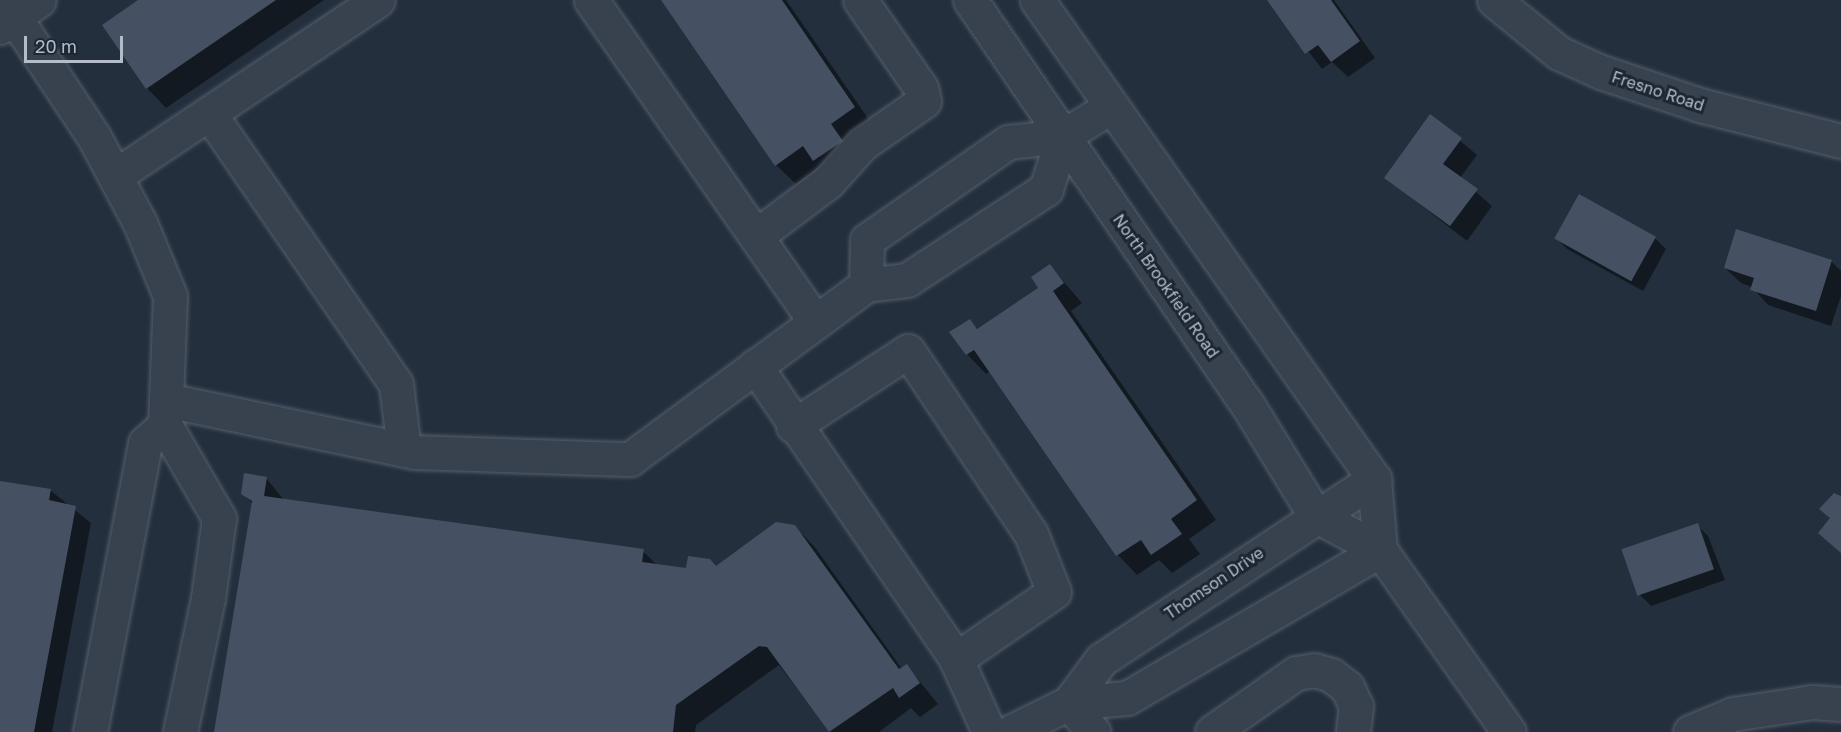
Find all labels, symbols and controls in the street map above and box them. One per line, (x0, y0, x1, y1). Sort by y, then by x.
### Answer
scale bar (27, 24, 126, 62)
text: 20 m (35, 35, 77, 57)
street label: Fresno Road (1609, 67, 1707, 115)
street label: North Brookfield Road (1109, 210, 1223, 362)
street label: Thomson Drive (1161, 543, 1267, 623)

